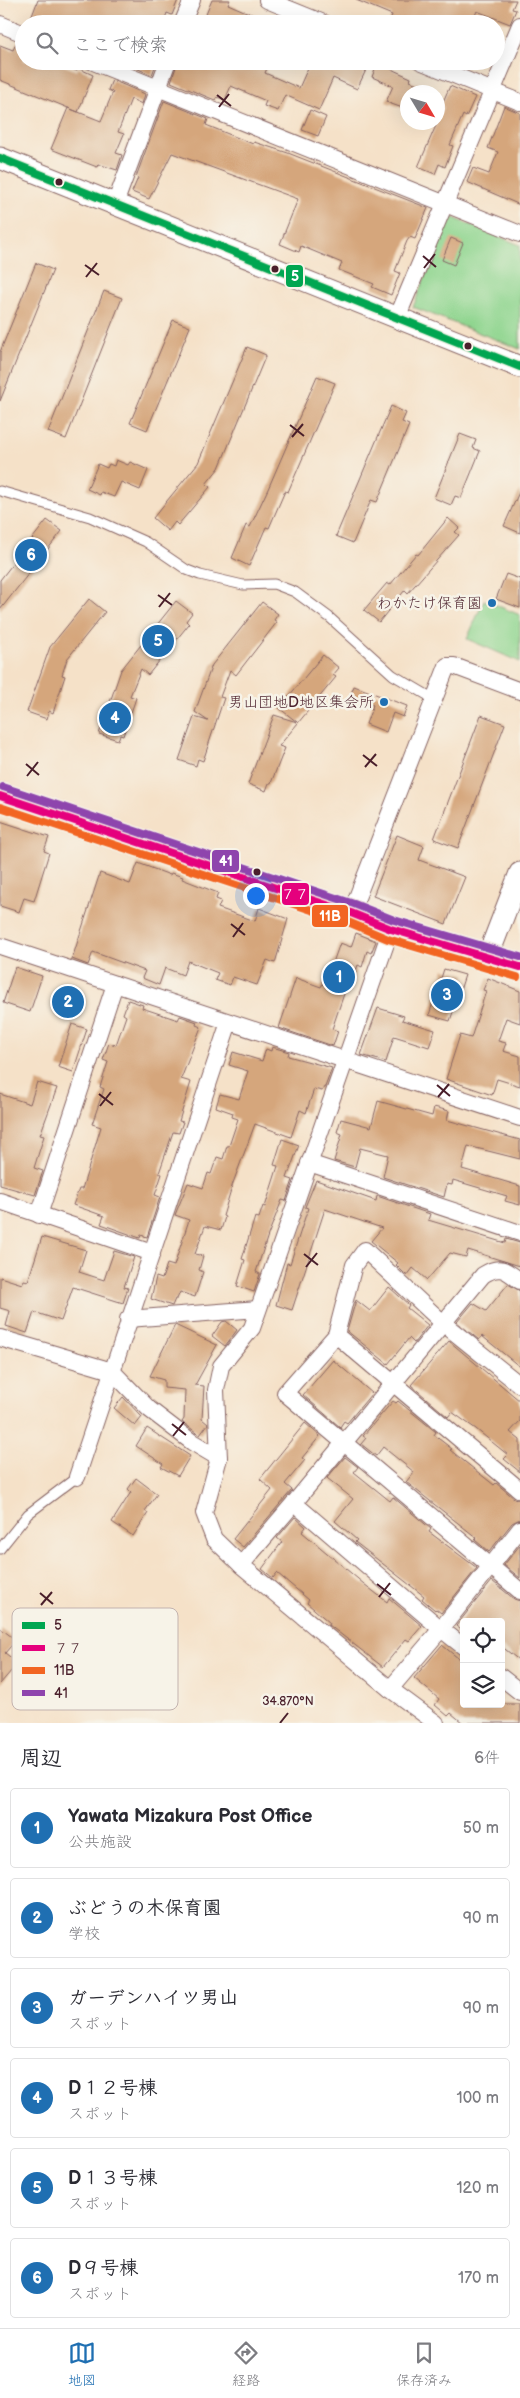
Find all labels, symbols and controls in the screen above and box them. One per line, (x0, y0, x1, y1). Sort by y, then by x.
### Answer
search box (15, 15, 505, 70)
icon: search (33, 29, 61, 57)
text: ここで検索 (73, 34, 168, 57)
north arrow (400, 85, 445, 130)
unlabelled marker (54, 177, 64, 187)
unlabelled marker (270, 264, 280, 274)
line badge: 5 (285, 264, 304, 288)
text: 5 (291, 268, 299, 285)
unlabelled marker (463, 341, 473, 351)
pin: 6 (15, 536, 47, 574)
place label: わかたけ保育園 (377, 594, 482, 613)
marker: わかたけ保育園 (486, 597, 498, 609)
pin: 5 (142, 622, 174, 660)
place label: 男山団地D地区集会所 (228, 693, 374, 712)
marker: 男山団地D地区集会所 (378, 696, 390, 708)
pin: 4 (99, 699, 131, 737)
line badge: 41 (211, 849, 240, 873)
text: 41 (219, 853, 233, 870)
unlabelled marker (252, 867, 262, 877)
line badge: ７７ (281, 882, 310, 906)
your location (243, 883, 269, 909)
text: ７７ (281, 886, 309, 903)
line badge: 11B (311, 904, 349, 928)
text: 11B (319, 908, 341, 925)
pin: 1 (323, 958, 355, 996)
pin: 3 (431, 976, 463, 1014)
pin: 2 (52, 983, 84, 1021)
legend (12, 1608, 178, 1710)
text: 5 (54, 1617, 62, 1634)
map controls (460, 1618, 505, 1708)
button: locate (460, 1618, 505, 1663)
text: ７７ (54, 1640, 82, 1657)
text: 11B (54, 1662, 75, 1679)
button: layers (460, 1663, 505, 1708)
text: 41 (54, 1685, 68, 1702)
text: 34.870°N (262, 1694, 314, 1709)
text: 周辺 (20, 1746, 62, 1771)
text: 6件 (474, 1749, 500, 1768)
text: Yawata Mizakura Post Office (68, 1805, 312, 1828)
text: 1 (34, 1819, 40, 1838)
text: 50 m (463, 1819, 499, 1838)
text: 公共施設 (68, 1833, 132, 1852)
text: ぶどうの木保育園 (68, 1897, 222, 1920)
text: 2 (32, 1909, 42, 1928)
text: 90 m (463, 1909, 499, 1928)
text: 学校 (68, 1925, 100, 1944)
text: ガーデンハイツ男山 (68, 1987, 238, 2010)
text: 3 (32, 1999, 42, 2018)
text: 90 m (463, 1999, 499, 2018)
text: スポット (68, 2015, 132, 2034)
text: D１２号棟 (68, 2077, 157, 2100)
text: 4 (32, 2089, 42, 2108)
text: 100 m (456, 2089, 499, 2108)
text: スポット (68, 2105, 132, 2124)
text: D１３号棟 (68, 2167, 157, 2190)
text: 5 (32, 2179, 42, 2198)
text: 120 m (456, 2179, 499, 2198)
text: スポット (68, 2195, 132, 2214)
text: D９号棟 (68, 2257, 138, 2280)
text: 6 (32, 2269, 42, 2288)
text: 170 m (458, 2269, 499, 2288)
text: スポット (68, 2285, 132, 2304)
tab: 地図 (68, 2339, 96, 2389)
tab: 経路 (232, 2339, 260, 2389)
tab: 保存済み (396, 2339, 452, 2389)

